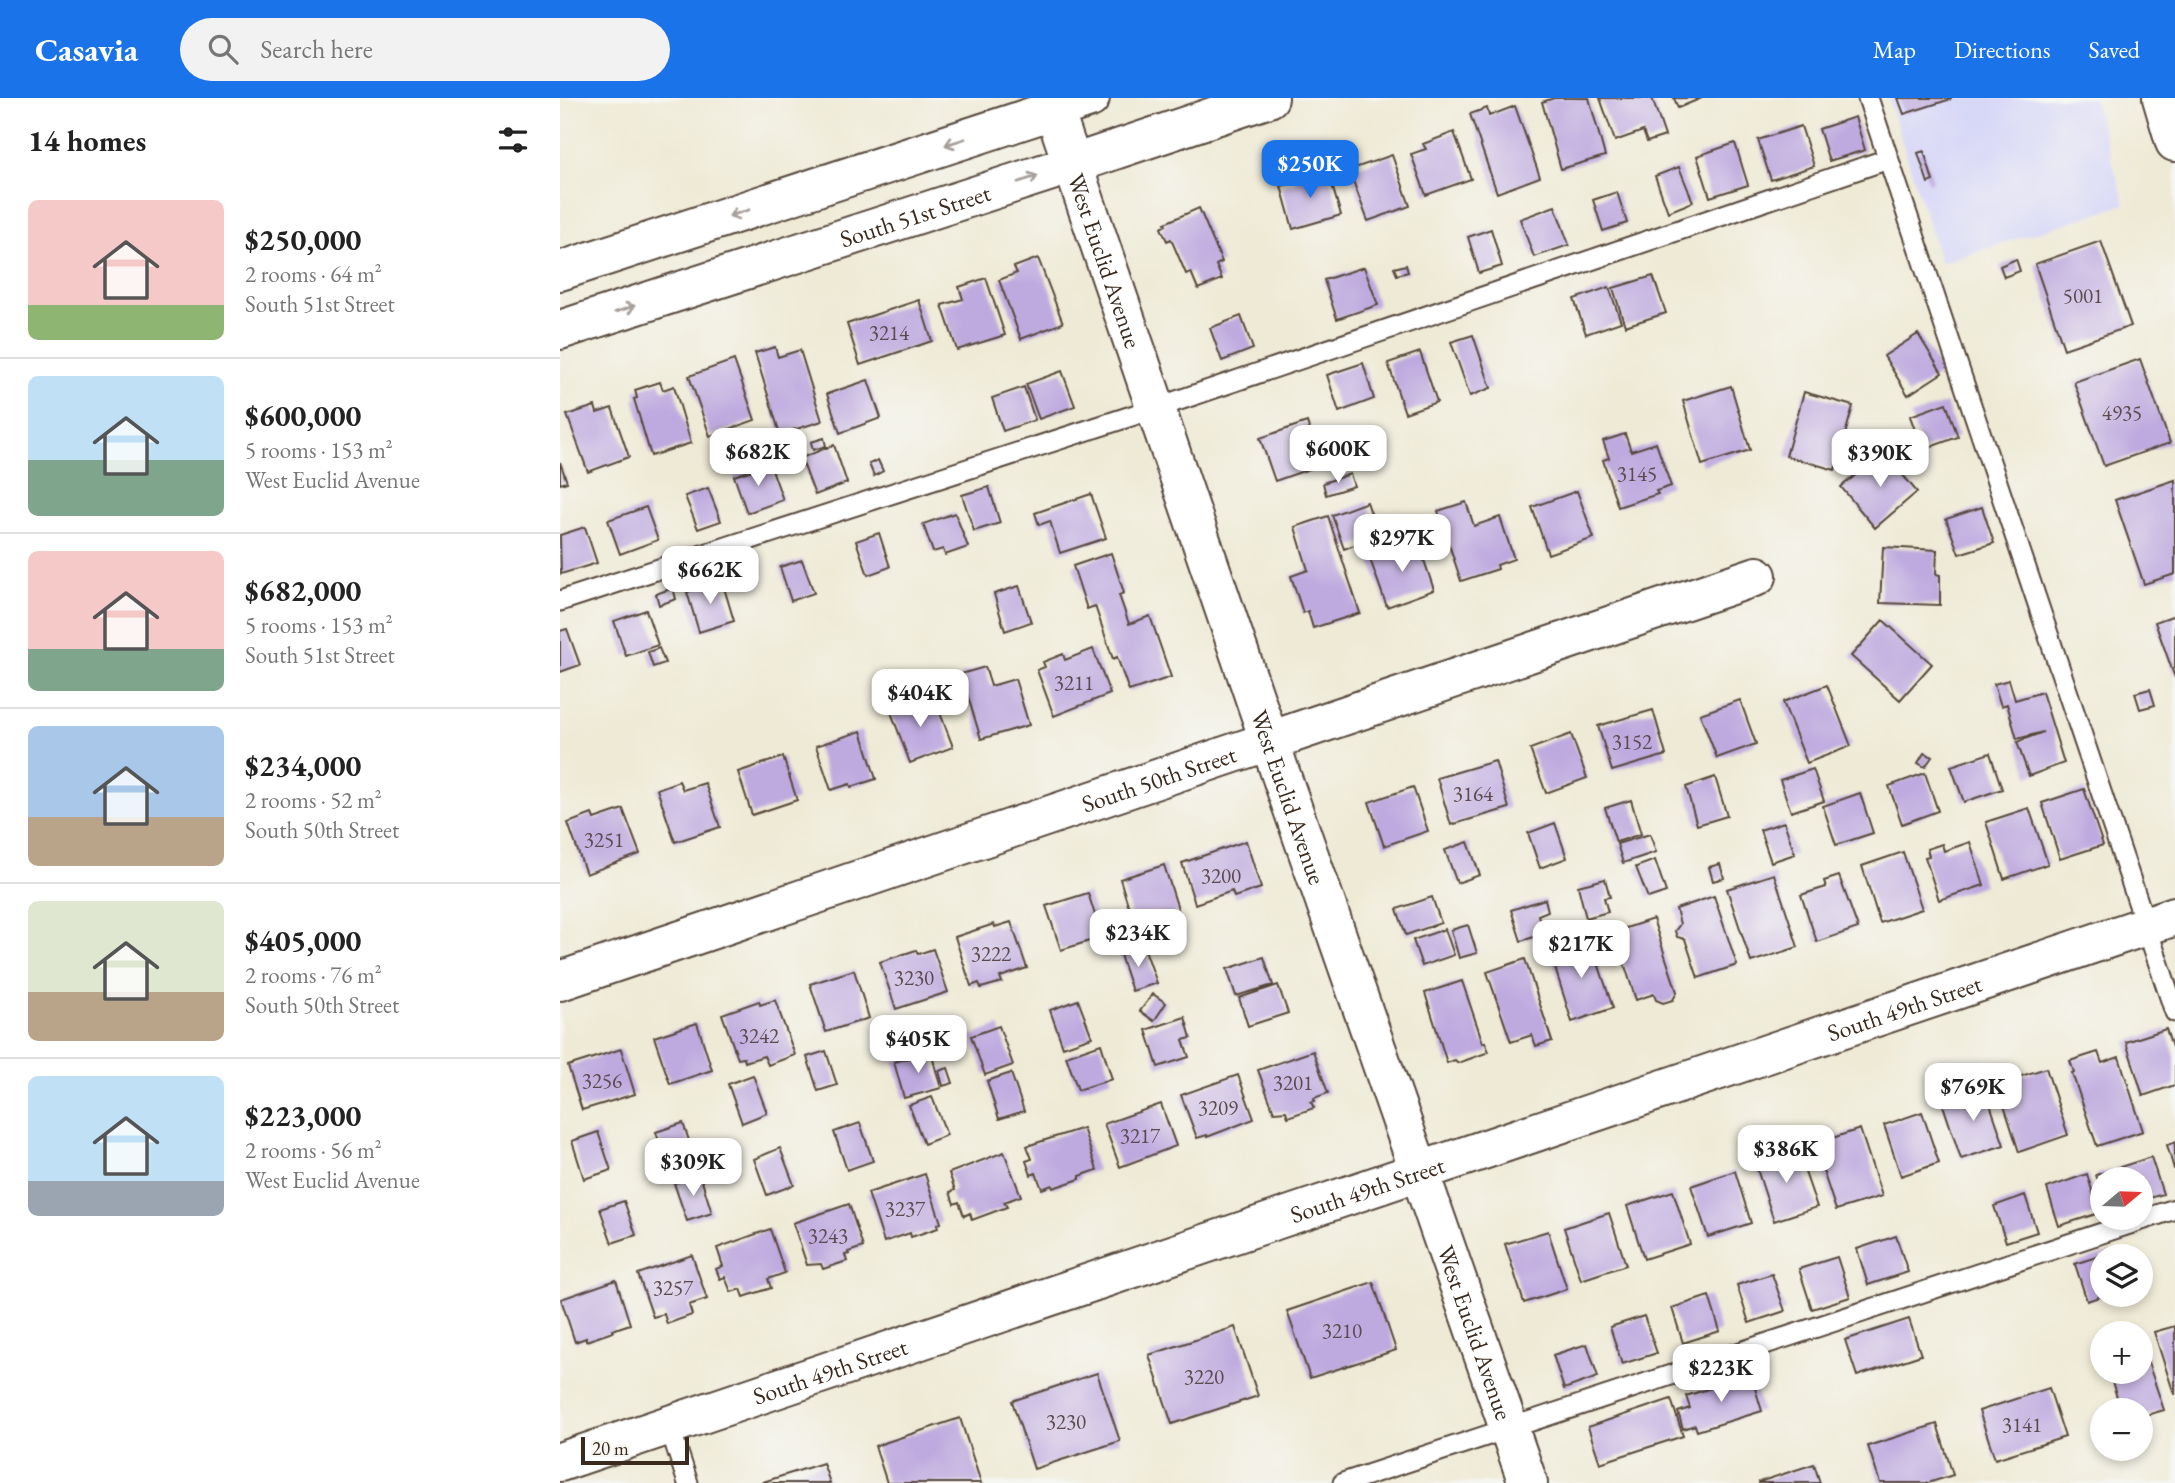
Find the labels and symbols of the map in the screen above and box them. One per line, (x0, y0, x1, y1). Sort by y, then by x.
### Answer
one-way arrow (945, 137, 967, 149)
pin: $250K (1261, 140, 1359, 200)
street label: West Euclid Avenue (1061, 169, 1150, 352)
one-way arrow (1017, 172, 1039, 185)
street label: South 51st Street (836, 176, 995, 254)
one-way arrow (728, 207, 750, 220)
house number: 5001 (2063, 282, 2103, 309)
one-way arrow (614, 302, 636, 315)
house number: 3214 (869, 319, 910, 346)
house number: 4935 (2102, 399, 2142, 426)
pin: $600K (1289, 426, 1387, 485)
pin: $682K (709, 428, 807, 488)
pin: $390K (1831, 430, 1929, 489)
house number: 3145 (1617, 460, 1657, 487)
pin: $297K (1353, 514, 1451, 574)
pin: $662K (661, 546, 759, 606)
house number: 3211 (1054, 669, 1094, 696)
pin: $404K (871, 670, 969, 729)
street label: West Euclid Avenue (1244, 706, 1333, 888)
house number: 3152 (1612, 728, 1652, 755)
street label: South 50th Street (1077, 738, 1240, 819)
house number: 3164 (1453, 780, 1494, 807)
house number: 3251 (584, 826, 624, 853)
house number: 3200 (1201, 862, 1241, 889)
pin: $234K (1089, 910, 1187, 969)
pin: $217K (1532, 920, 1630, 980)
house number: 3222 (971, 940, 1011, 967)
house number: 3230 (894, 964, 934, 991)
street label: South 49th Street (1823, 967, 1986, 1048)
pin: $405K (869, 1016, 967, 1075)
house number: 3242 (739, 1022, 779, 1049)
pin: $769K (1924, 1063, 2022, 1123)
house number: 3256 (582, 1067, 622, 1094)
house number: 3201 (1273, 1069, 1313, 1096)
house number: 3209 (1198, 1094, 1238, 1121)
house number: 3217 (1120, 1122, 1161, 1149)
pin: $386K (1737, 1126, 1835, 1185)
pin: $309K (644, 1138, 742, 1198)
street label: South 49th Street (1286, 1149, 1449, 1230)
north arrow (2090, 1167, 2152, 1230)
house number: 3237 (885, 1195, 926, 1222)
house number: 3243 (808, 1222, 848, 1249)
street label: West Euclid Avenue (1431, 1241, 1520, 1424)
house number: 3257 (653, 1274, 694, 1301)
house number: 3210 (1322, 1317, 1362, 1344)
street label: South 49th Street (749, 1330, 912, 1411)
pin: $223K (1672, 1344, 1770, 1404)
house number: 3220 (1184, 1363, 1224, 1390)
house number: 3230 (1046, 1408, 1086, 1435)
house number: 3141 (2002, 1411, 2042, 1438)
scale bar (581, 1434, 690, 1466)

